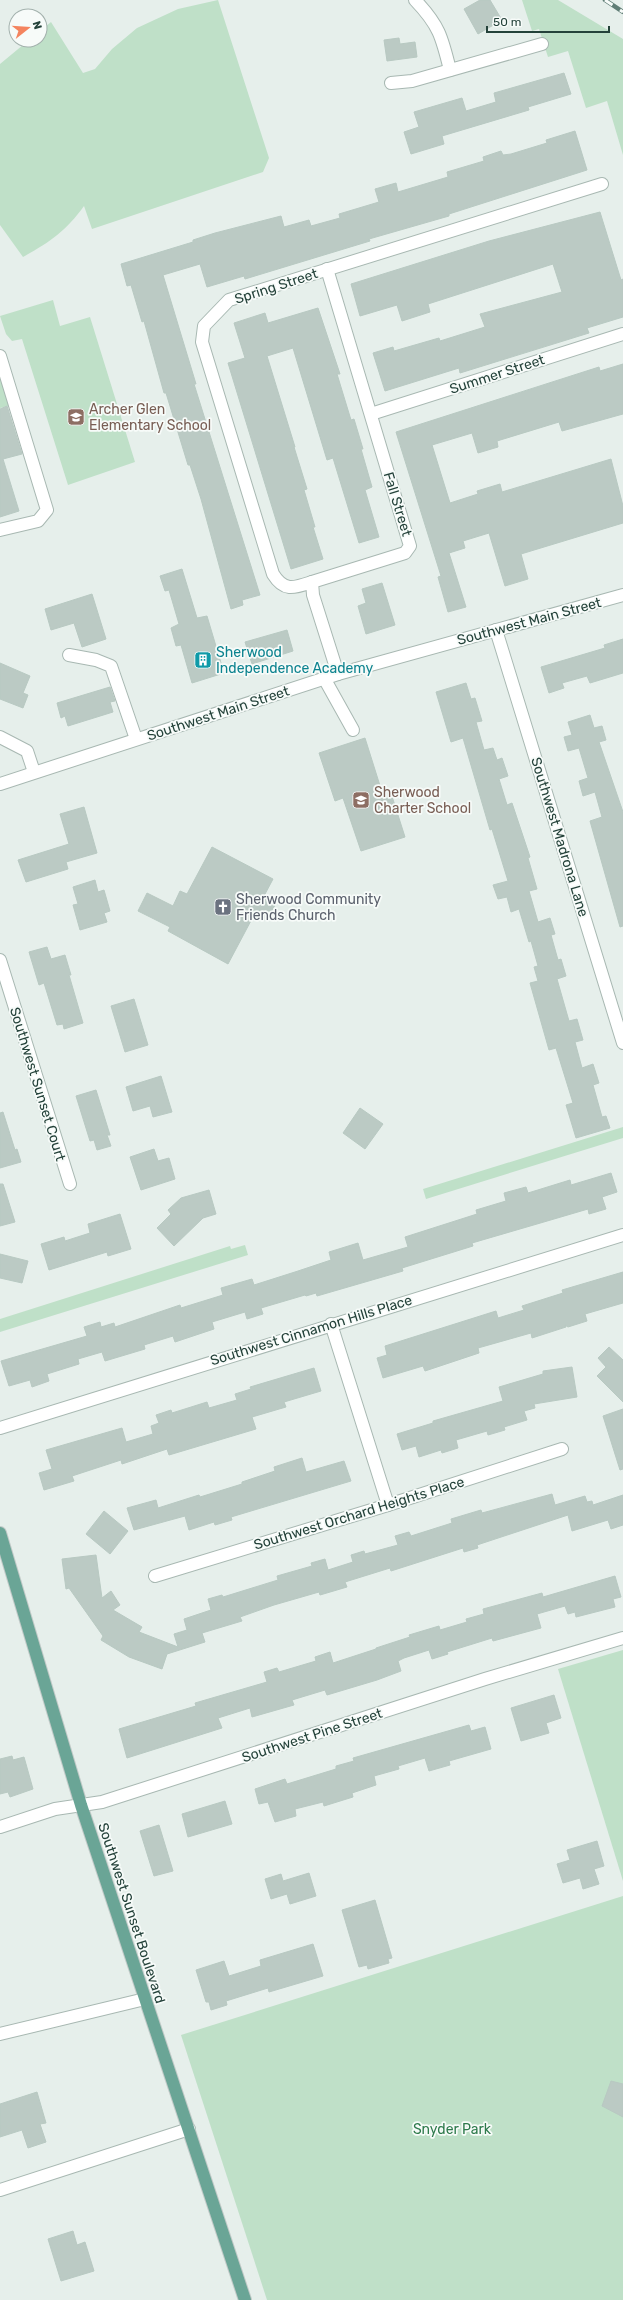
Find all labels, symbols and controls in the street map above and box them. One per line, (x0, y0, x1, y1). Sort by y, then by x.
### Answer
north arrow (8, 8, 48, 48)
scale bar (487, 8, 609, 34)
text: 50 m (493, 15, 521, 29)
text: N (30, 20, 44, 31)
street label: Spring Street (232, 265, 320, 308)
street label: Summer Street (448, 351, 547, 398)
place label: Archer Glen Elementary School (89, 401, 211, 434)
school or university icon: Archer Glen Elementary School (66, 407, 86, 427)
street label: Fall Street (380, 470, 415, 539)
street label: Southwest Main Street (455, 594, 604, 649)
place label: Sherwood Independence Academy (216, 644, 374, 677)
building icon: Sherwood Independence Academy (193, 650, 213, 670)
street label: Southwest Main Street (145, 682, 292, 745)
street label: Southwest Madrona Lane (527, 755, 592, 919)
place label: Sherwood Charter School (374, 784, 471, 817)
school or university icon: Sherwood Charter School (351, 790, 371, 810)
place label: Sherwood Community Friends Church (236, 891, 381, 924)
church icon: Sherwood Community Friends Church (213, 897, 233, 917)
street label: Southwest Sunset Court (6, 1005, 69, 1164)
street label: Southwest Cinnamon Hills Place (208, 1292, 414, 1369)
street label: Southwest Orchard Heights Place (252, 1473, 467, 1554)
street label: Southwest Pine Street (240, 1705, 385, 1766)
street label: Southwest Sunset Boulevard (94, 1821, 169, 2006)
park label: Snyder Park (413, 2121, 492, 2138)

